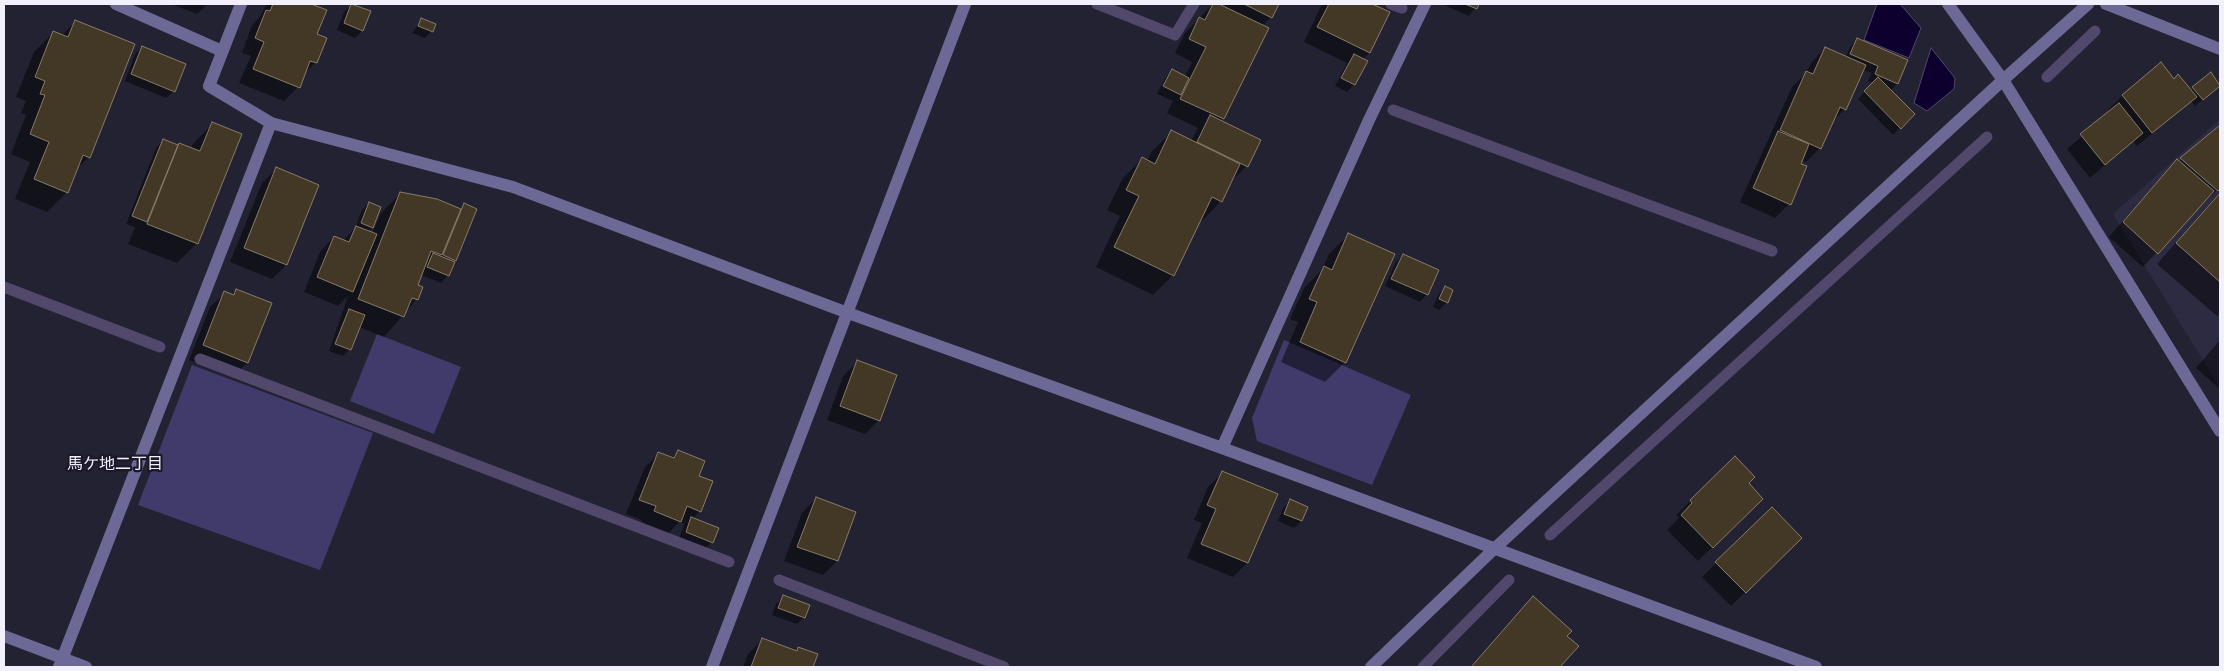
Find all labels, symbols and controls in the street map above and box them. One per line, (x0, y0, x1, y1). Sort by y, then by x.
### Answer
district label: 馬ケ地二丁目 (67, 455, 163, 475)

